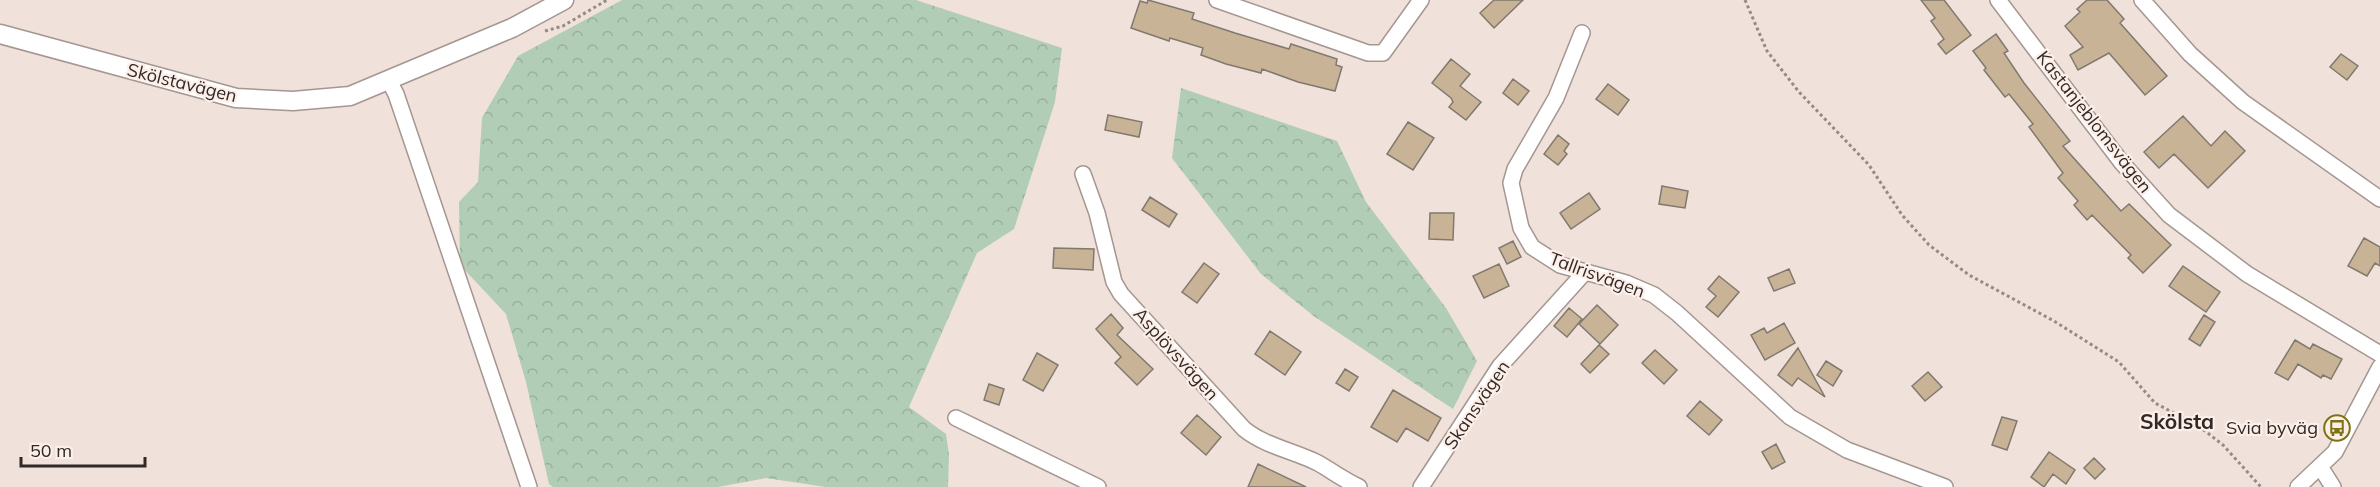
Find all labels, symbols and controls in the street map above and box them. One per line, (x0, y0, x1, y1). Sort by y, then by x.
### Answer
street label: Kastanjeblomsvägen (2032, 46, 2157, 197)
street label: Skölstavägen (125, 58, 239, 107)
street label: Tallrisvägen (1546, 247, 1648, 302)
street label: Asplövsvägen (1129, 303, 1224, 405)
street label: Skansvägen (1439, 356, 1515, 453)
district label: Skölsta (2140, 408, 2214, 434)
bus stop icon: Svia byväg (2322, 413, 2352, 443)
place label: Svia byväg (2226, 416, 2318, 439)
scale bar (21, 430, 146, 468)
text: 50 m (30, 439, 72, 462)

